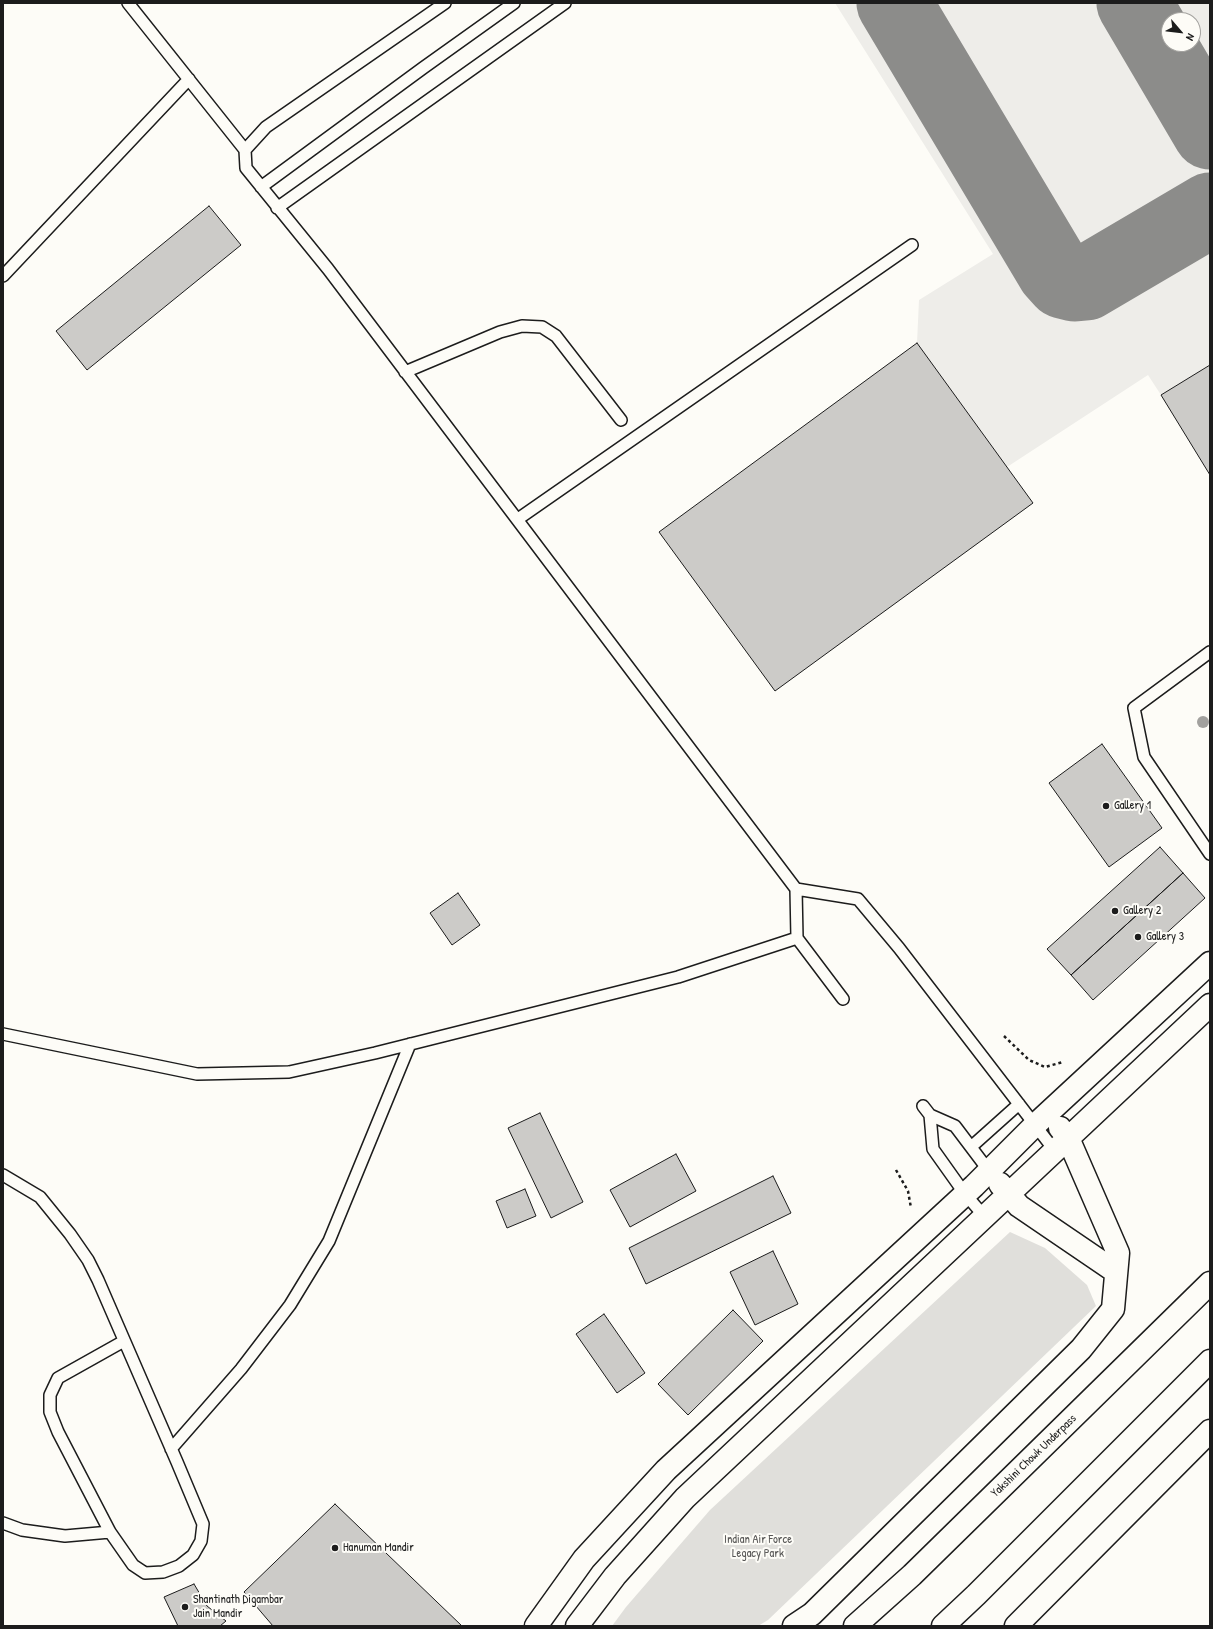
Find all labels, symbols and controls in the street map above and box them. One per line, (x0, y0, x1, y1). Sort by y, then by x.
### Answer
north arrow (1161, 12, 1201, 52)
text: N (1183, 31, 1198, 43)
place label: Gallery 1 (1114, 799, 1151, 813)
marker: Gallery 1 (1101, 801, 1111, 811)
place label: Gallery 2 (1123, 904, 1161, 918)
marker: Gallery 2 (1110, 906, 1120, 916)
place label: Gallery 3 (1146, 930, 1184, 944)
marker: Gallery 3 (1133, 932, 1143, 942)
street label: Yakshini Chowk Underpass (988, 1412, 1080, 1500)
park label: Indian Air Force Legacy Park (724, 1533, 792, 1561)
place label: Hanuman Mandir (343, 1541, 414, 1555)
marker: Hanuman Mandir (330, 1543, 340, 1553)
place label: Shantinath Digambar Jain Mandir (193, 1593, 283, 1621)
marker: Shantinath Digambar Jain Mandir (180, 1602, 190, 1612)

